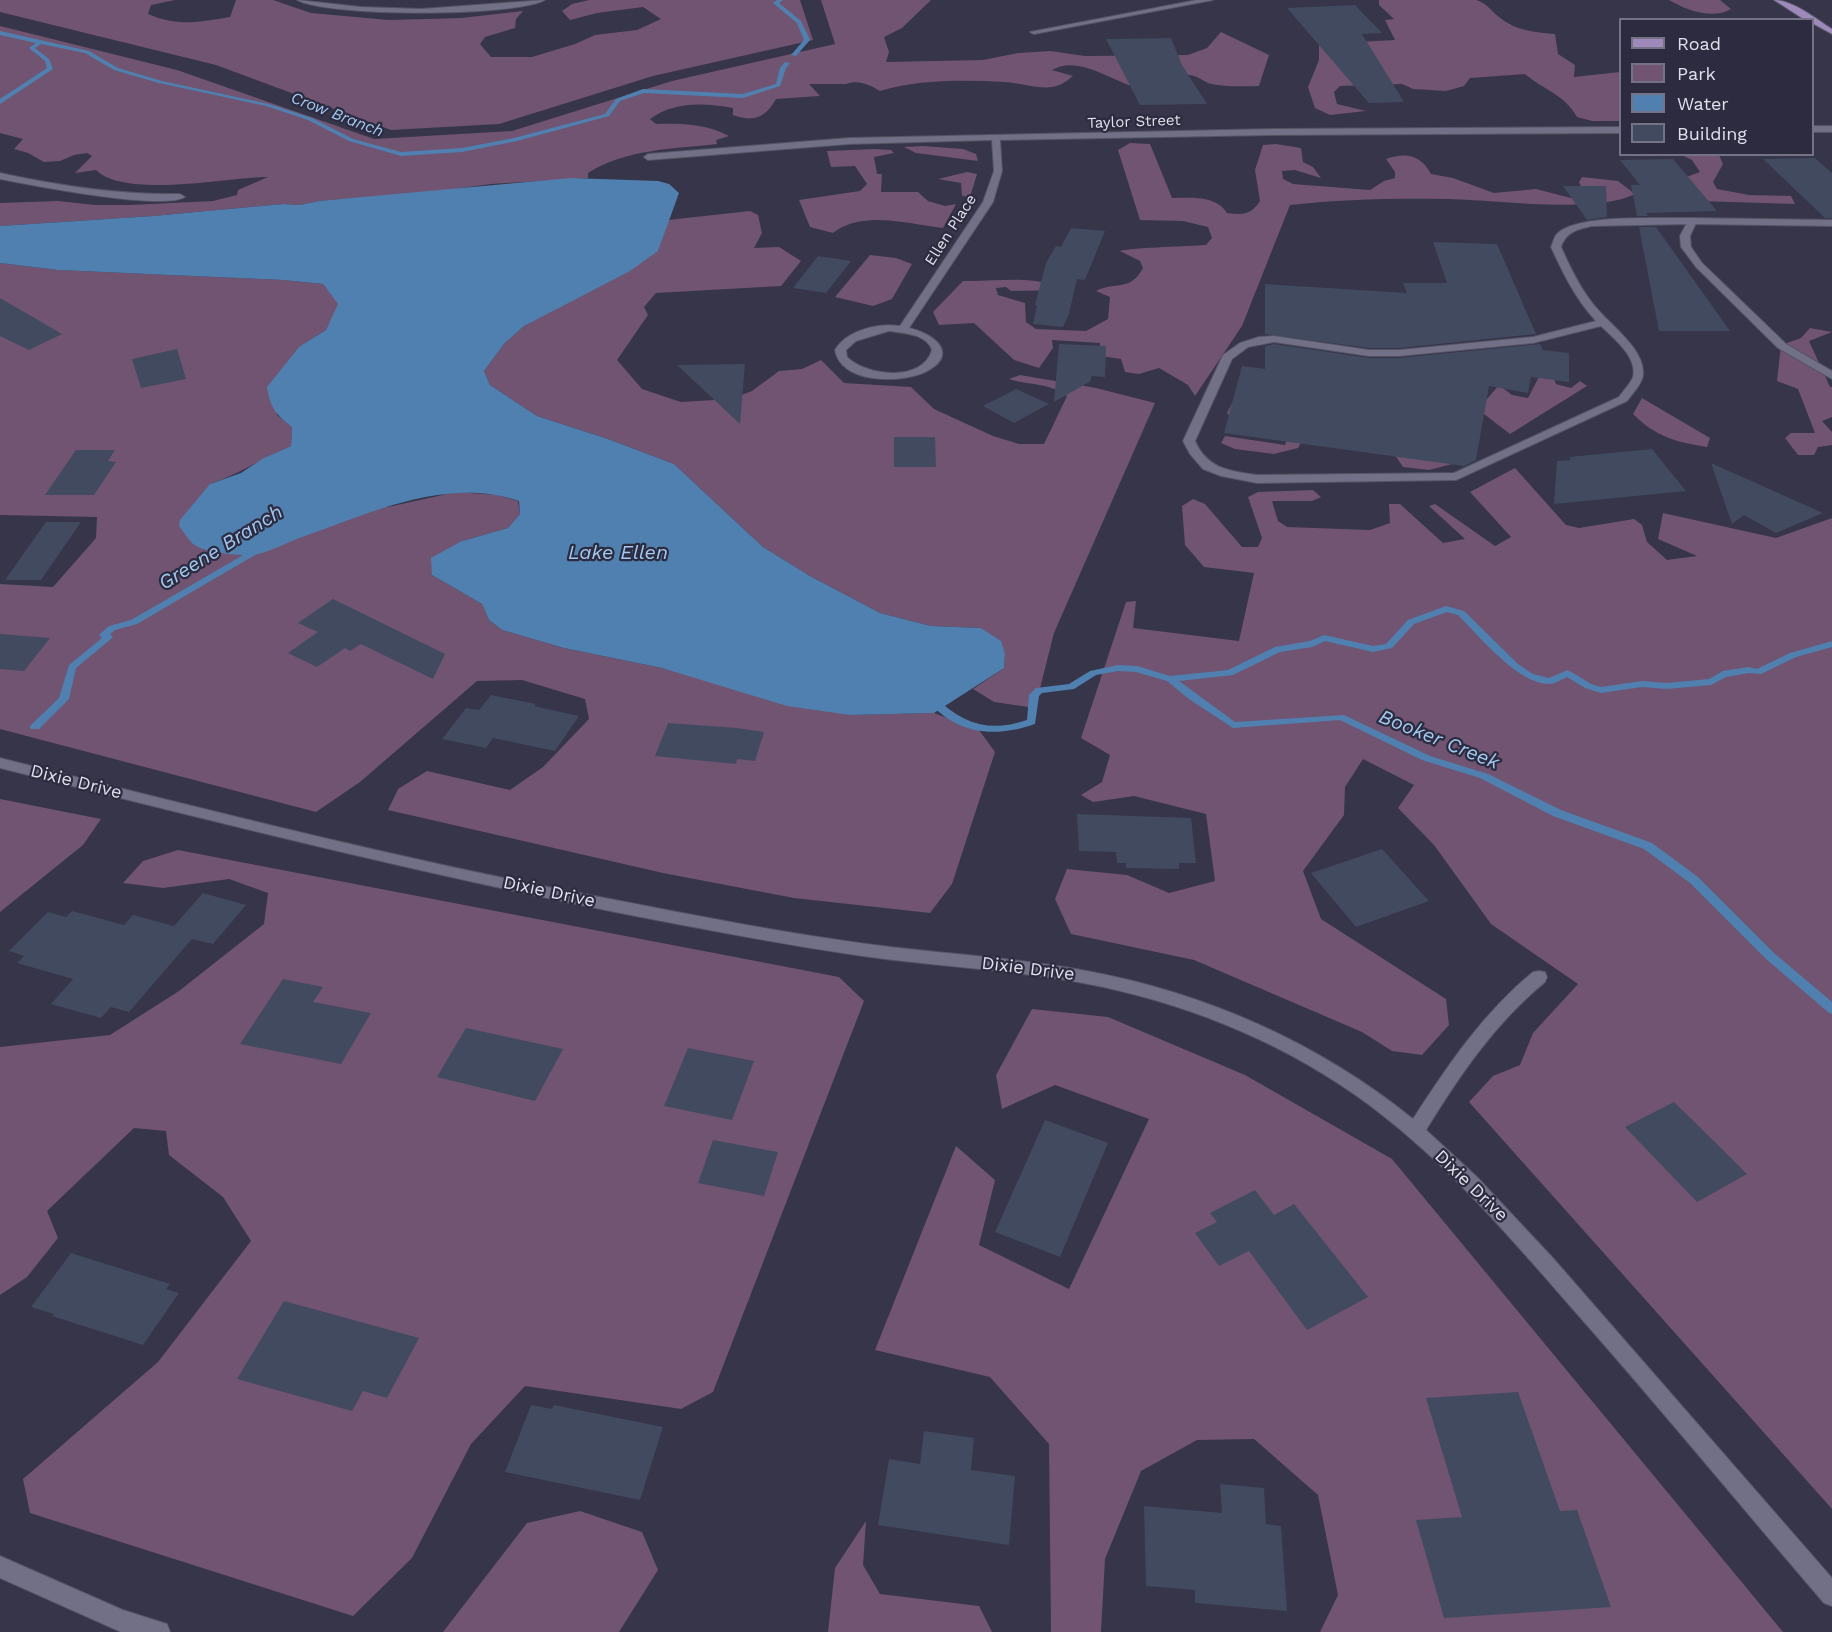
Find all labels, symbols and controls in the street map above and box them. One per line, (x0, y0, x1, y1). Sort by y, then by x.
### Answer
legend (1619, 18, 1814, 156)
text: Road (1677, 33, 1721, 54)
text: Park (1677, 63, 1716, 84)
water label: Crow Branch (288, 89, 386, 141)
text: Water (1677, 93, 1729, 114)
street label: Taylor Street (1087, 111, 1181, 133)
text: Building (1677, 123, 1747, 144)
street label: Ellen Place (921, 191, 981, 269)
water label: Greene Branch (155, 500, 287, 596)
water label: Lake Ellen (568, 541, 668, 565)
water label: Booker Creek (1375, 705, 1503, 775)
street label: Dixie Drive (28, 760, 124, 804)
street label: Dixie Drive (501, 872, 597, 912)
street label: Dixie Drive (980, 953, 1076, 985)
street label: Dixie Drive (1430, 1146, 1512, 1226)

